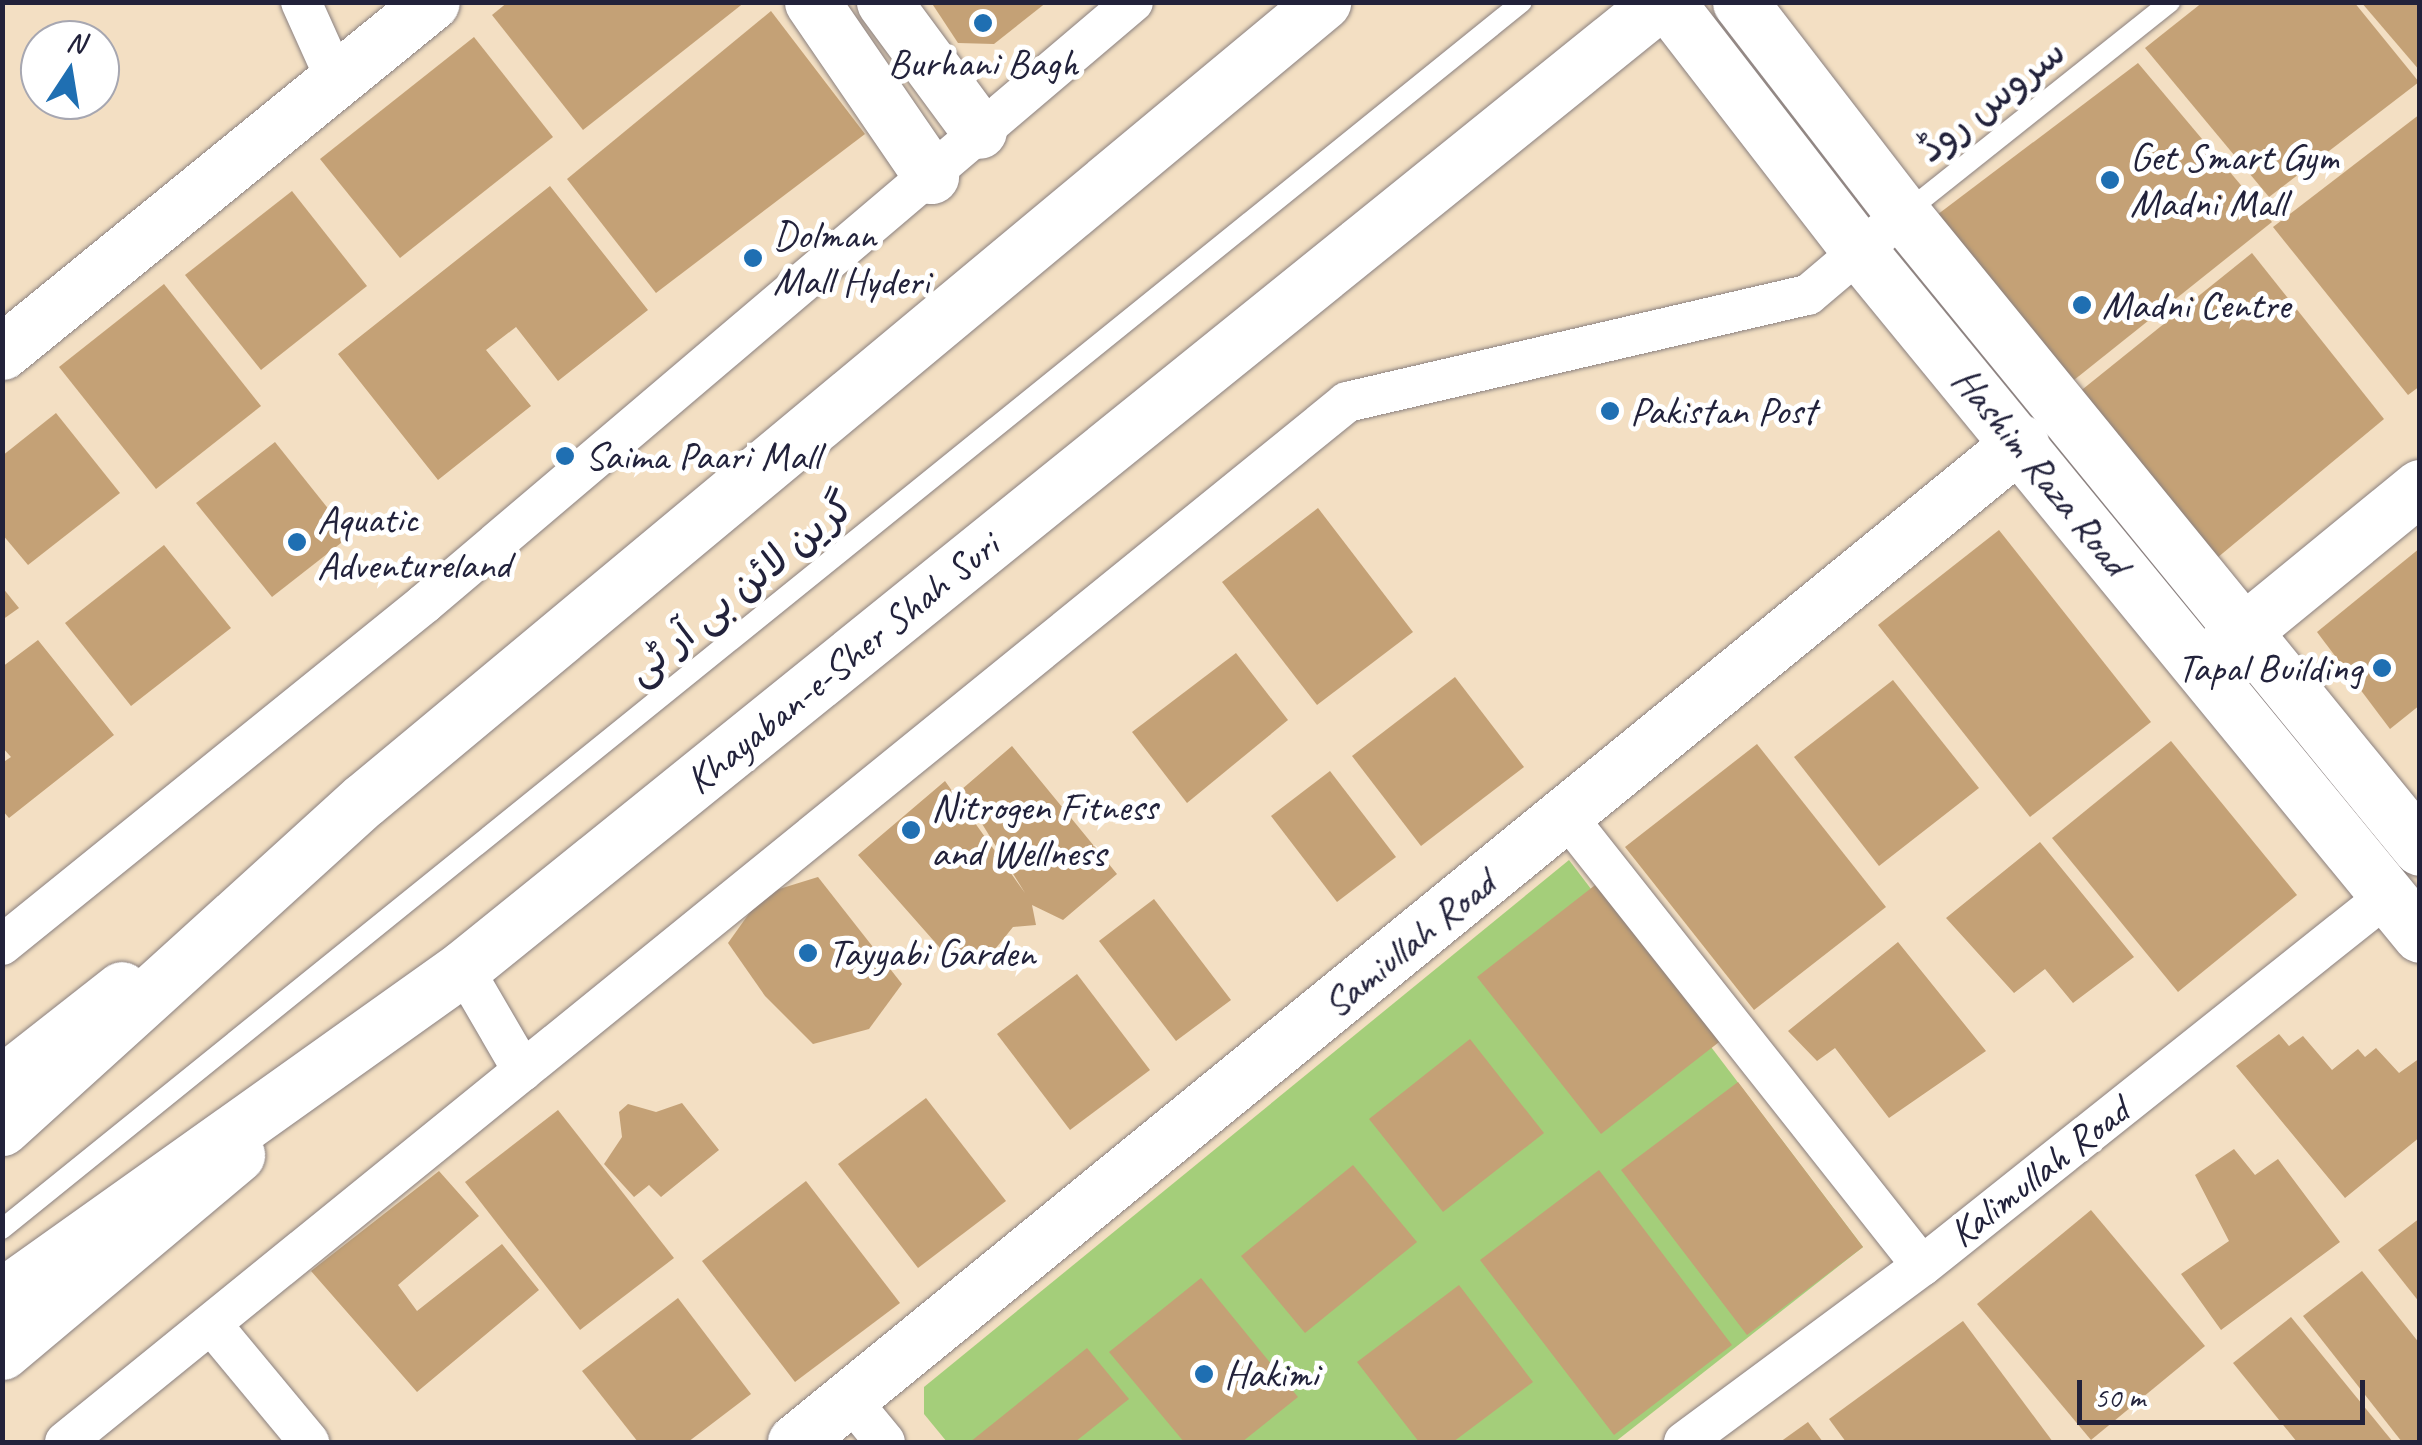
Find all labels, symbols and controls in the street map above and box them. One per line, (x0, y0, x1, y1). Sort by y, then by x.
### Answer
marker: Burhani Bagh (972, 12, 994, 34)
north arrow (20, 20, 120, 120)
text: N (64, 23, 88, 61)
street label: سروس روڈ (1907, 27, 2075, 173)
place label: Burhani Bagh (888, 39, 1078, 87)
place label: Get Smart Gym Madni Mall (2130, 133, 2340, 227)
marker: Get Smart Gym Madni Mall (2099, 169, 2121, 191)
place label: Dolman Mall Hyderi (773, 211, 930, 305)
marker: Dolman Mall Hyderi (742, 247, 764, 269)
place label: Madni Centre (2102, 281, 2290, 329)
marker: Madni Centre (2071, 294, 2093, 316)
street label: Hashim Raza Road (1942, 357, 2140, 585)
place label: Pakistan Post (1630, 387, 1816, 435)
marker: Pakistan Post (1599, 400, 1621, 422)
place label: Saima Paari Mall (585, 432, 819, 480)
marker: Saima Paari Mall (554, 445, 576, 467)
street label: گرین لائن بی آر ٹی (616, 481, 864, 695)
place label: Aquatic Adventureland (317, 495, 510, 589)
street label: Khayaban-e-Sher Shah Suri (674, 521, 1010, 805)
marker: Aquatic Adventureland (286, 531, 308, 553)
place label: Tapal Building (2177, 644, 2362, 692)
marker: Tapal Building (2371, 657, 2393, 679)
place label: Nitrogen Fitness and Wellness (931, 783, 1157, 877)
marker: Nitrogen Fitness and Wellness (900, 819, 922, 841)
street label: Samiullah Road (1313, 860, 1505, 1028)
place label: Tayyabi Garden (828, 929, 1035, 977)
marker: Tayyabi Garden (797, 942, 819, 964)
street label: Kalimullah Road (1939, 1087, 2139, 1257)
place label: Hakimi (1224, 1350, 1318, 1398)
scale bar (2082, 1360, 2370, 1422)
marker: Hakimi (1193, 1363, 1215, 1385)
text: 50 m (2094, 1378, 2145, 1416)

